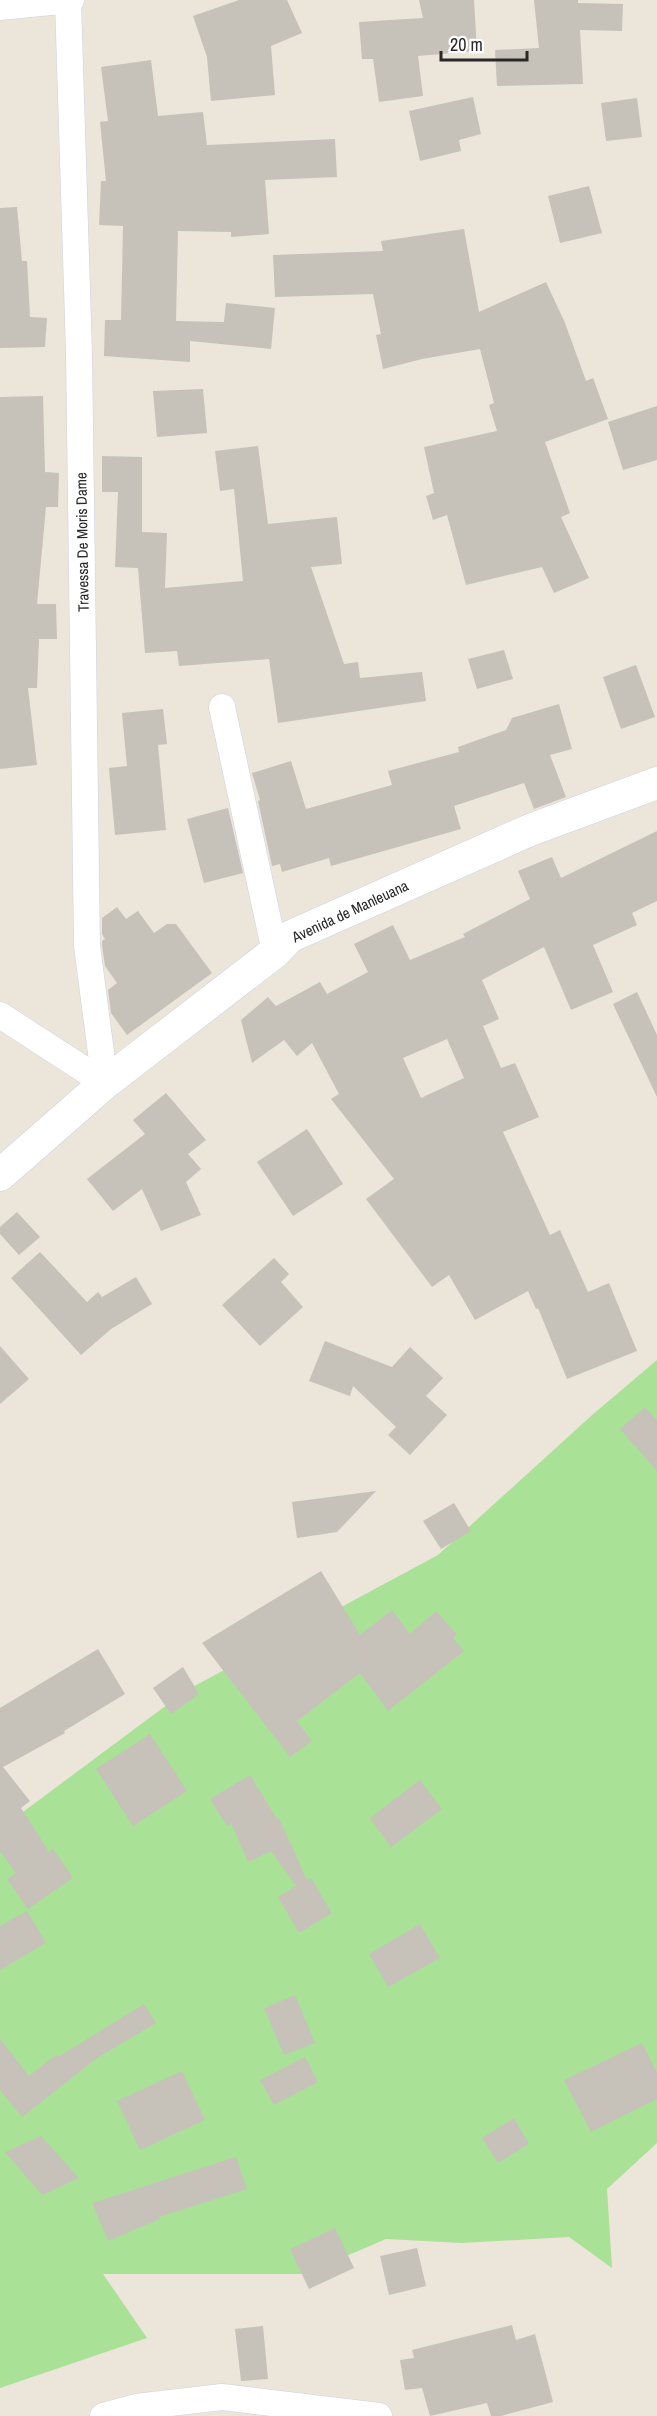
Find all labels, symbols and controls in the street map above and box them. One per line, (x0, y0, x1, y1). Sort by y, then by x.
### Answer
scale bar (441, 24, 526, 62)
text: 20 m (450, 32, 483, 57)
street label: Travessa De Moris Dame (70, 472, 94, 612)
street label: Avenida de Manleuana (287, 875, 412, 948)

